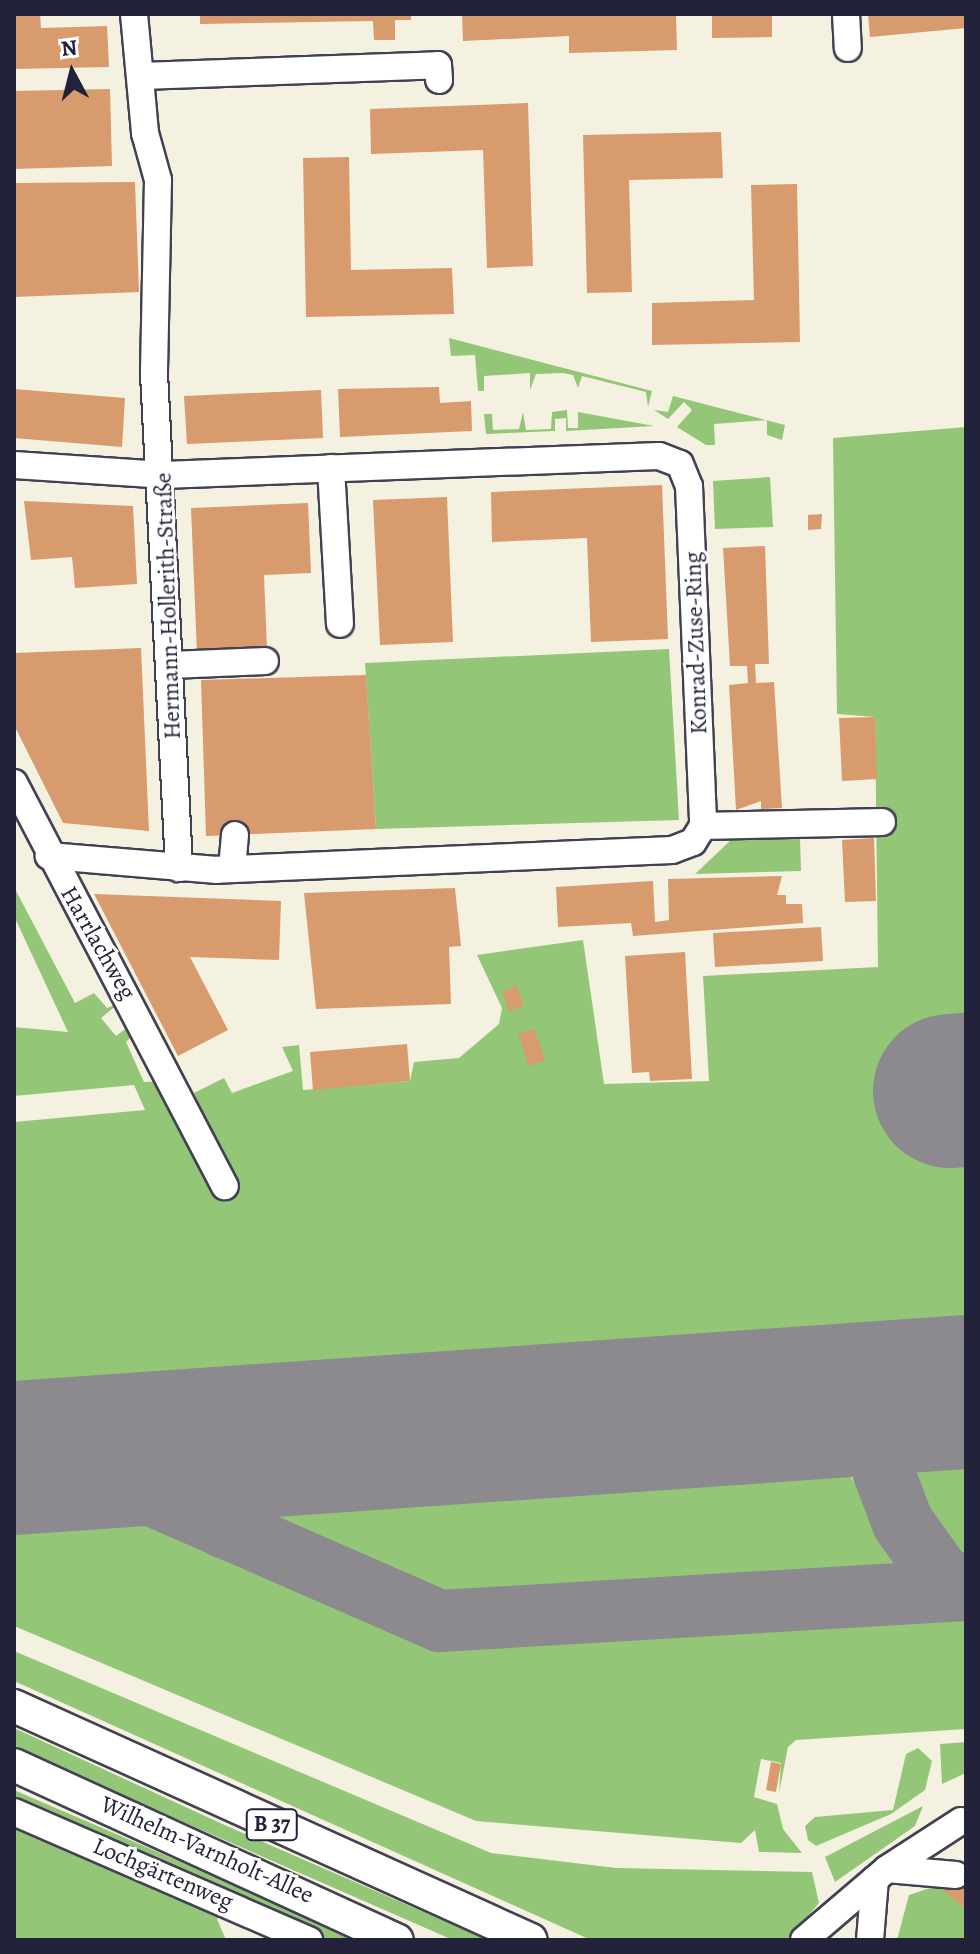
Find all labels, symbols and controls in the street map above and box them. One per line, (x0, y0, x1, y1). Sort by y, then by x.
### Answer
north arrow (32, 32, 112, 112)
text: N (59, 32, 79, 64)
street label: Hermann-Hollerith-Straße (149, 472, 187, 740)
street label: Konrad-Zuse-Ring (678, 551, 714, 735)
street label: Harrlachweg (54, 881, 142, 1005)
street label: Wilhelm-Varnholt-Allee (96, 1790, 318, 1910)
road number: B 37 (244, 1807, 300, 1843)
street label: Lochgärtenweg (89, 1832, 237, 1916)

